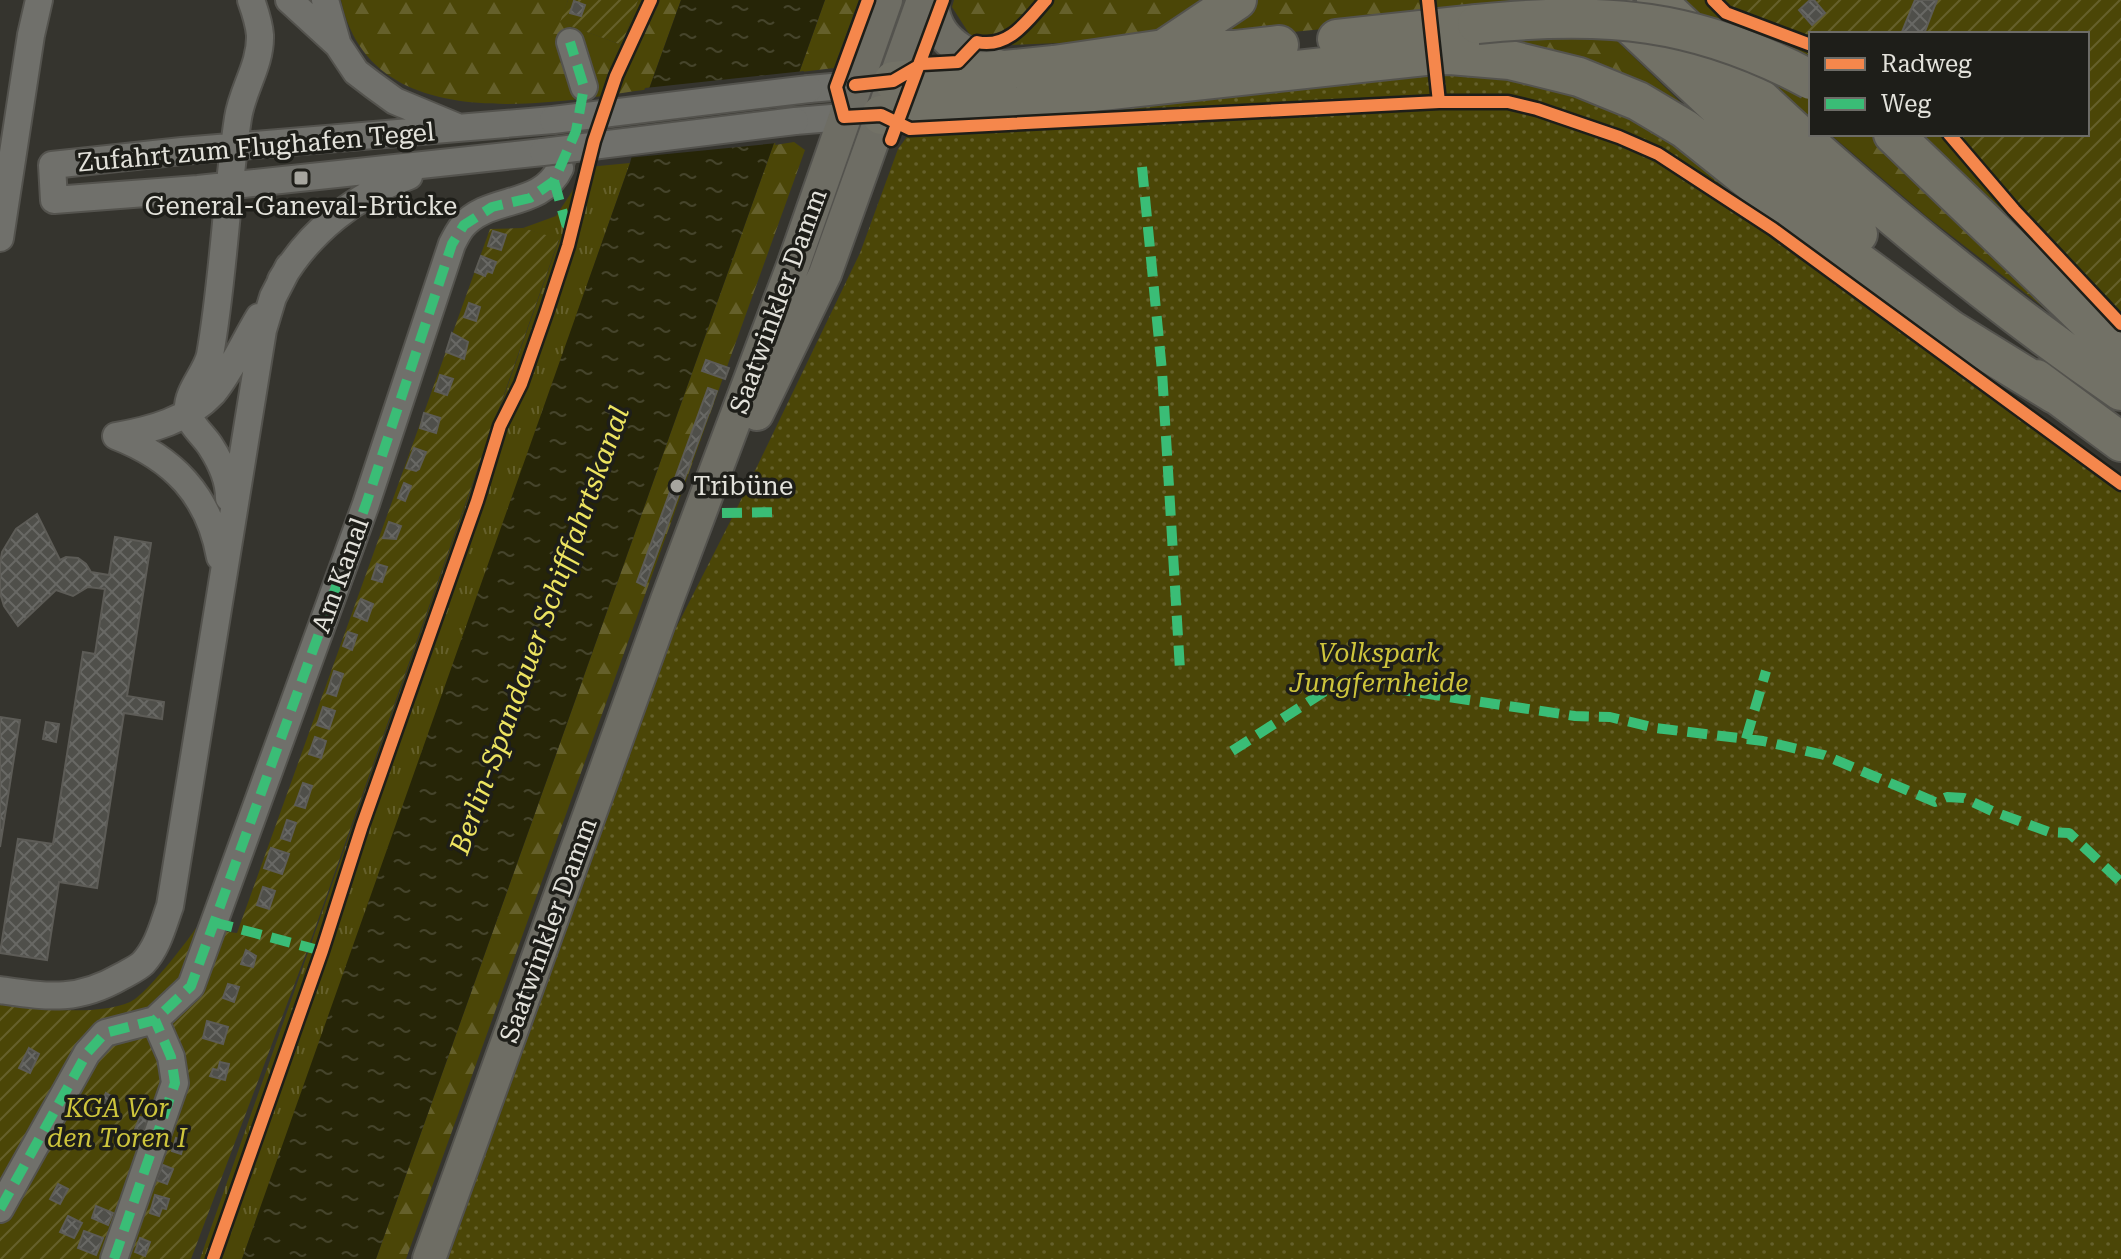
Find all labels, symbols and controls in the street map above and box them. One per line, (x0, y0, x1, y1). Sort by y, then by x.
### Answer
legend (1809, 32, 2089, 136)
text: Radweg (1881, 50, 1972, 78)
text: Weg (1881, 90, 1931, 118)
street label: Zufahrt zum Flughafen Tegel (76, 116, 436, 178)
marker: General-Ganeval-Brücke (292, 169, 310, 187)
street label: Saatwinkler Damm (723, 184, 833, 418)
place label: General-Ganeval-Brücke (145, 191, 457, 221)
water label: Berlin-Spandauer Schifffahrtskanal (443, 402, 636, 860)
place label: Tribüne (693, 471, 793, 501)
marker: Tribüne (668, 477, 686, 495)
street label: Am Kanal (305, 513, 375, 637)
park label: Volkspark Jungfernheide (1289, 638, 1468, 698)
street label: Saatwinkler Damm (493, 813, 603, 1047)
park label: KGA Vor den Toren I (47, 1093, 188, 1153)

